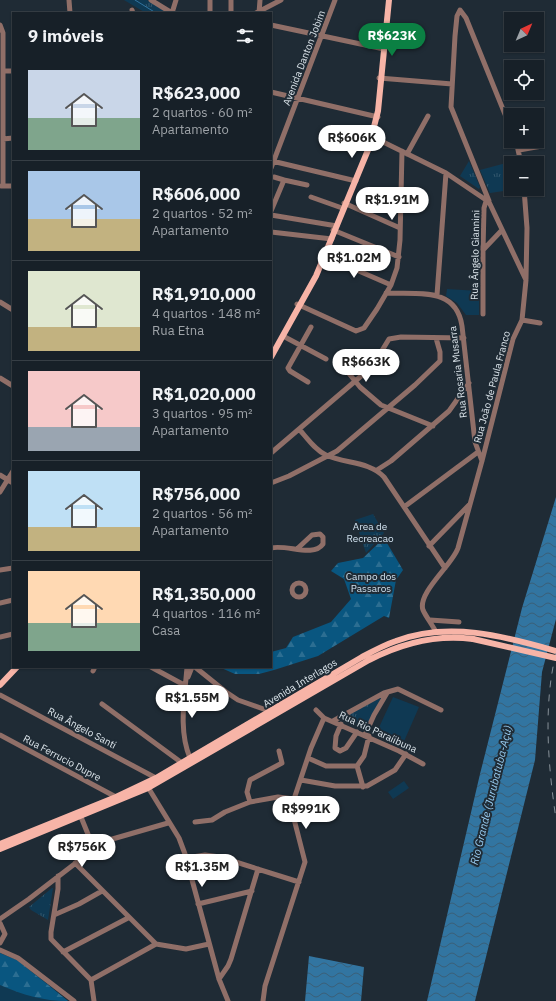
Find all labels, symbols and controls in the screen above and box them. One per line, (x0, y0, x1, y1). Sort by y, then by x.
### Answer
street label: Avenida Danton Jobim (280, 9, 328, 107)
north arrow (504, 12, 544, 52)
map controls (504, 12, 544, 196)
pin: R$623K (359, 23, 425, 57)
text: 9 imóveis (28, 25, 104, 47)
icon: filters (234, 25, 256, 47)
text: R$623K (367, 27, 417, 44)
button: locate (504, 60, 544, 100)
text: R$623,000 (152, 82, 240, 104)
icon: home (60, 86, 108, 134)
text: 2 quartos · 60 m² (152, 104, 253, 121)
button: + (504, 108, 544, 148)
text: Apartamento (152, 121, 229, 138)
pin: R$606K (319, 125, 385, 159)
text: R$606K (327, 129, 377, 146)
button: − (504, 156, 544, 196)
text: R$606,000 (152, 183, 240, 205)
icon: home (60, 187, 108, 235)
pin: R$1.91M (355, 187, 429, 221)
text: R$1.91M (365, 191, 419, 208)
text: 2 quartos · 52 m² (152, 205, 253, 222)
street label: Rua Ângelo Giannini (468, 210, 482, 300)
text: Apartamento (152, 222, 229, 239)
pin: R$1.02M (317, 245, 391, 279)
text: R$1.02M (327, 249, 381, 266)
text: R$1,910,000 (152, 283, 256, 305)
icon: home (60, 287, 108, 335)
text: 4 quartos · 148 m² (152, 305, 260, 322)
text: Rua Etna (152, 322, 204, 339)
street label: Rua Rosaria Musarra (446, 325, 470, 419)
street label: Rua João de Paula Franco (471, 329, 513, 444)
pin: R$663K (333, 349, 399, 383)
text: R$663K (341, 353, 391, 370)
text: R$1,020,000 (152, 383, 256, 405)
icon: home (60, 387, 108, 435)
text: 3 quartos · 95 m² (152, 405, 253, 422)
text: Apartamento (152, 422, 229, 439)
text: R$756,000 (152, 483, 240, 505)
icon: home (60, 487, 108, 535)
text: 2 quartos · 56 m² (152, 505, 253, 522)
park label: Area de Recreacao (346, 520, 394, 545)
text: Apartamento (152, 522, 229, 539)
park label: Campo dos Passaros (346, 570, 396, 595)
text: R$1,350,000 (152, 583, 256, 605)
icon: home (60, 587, 108, 635)
text: 4 quartos · 116 m² (152, 605, 260, 622)
text: Casa (152, 622, 180, 639)
street label: Avenida Interlagos (261, 656, 340, 710)
pin: R$1.55M (155, 685, 229, 719)
text: R$1.55M (165, 689, 219, 706)
street label: Rua Ângelo Santi (45, 704, 119, 752)
street label: Rua Rio Paraíibuna (337, 708, 420, 756)
water label: Rio Grande (Jurubatuba-Açú) (467, 723, 515, 866)
street label: Rua Ferrucio Dupre (21, 732, 104, 784)
pin: R$991K (273, 796, 339, 830)
text: R$991K (281, 800, 331, 817)
pin: R$756K (49, 834, 115, 868)
text: R$756K (57, 838, 107, 855)
pin: R$1.35M (165, 854, 239, 888)
text: R$1.35M (175, 858, 229, 875)

